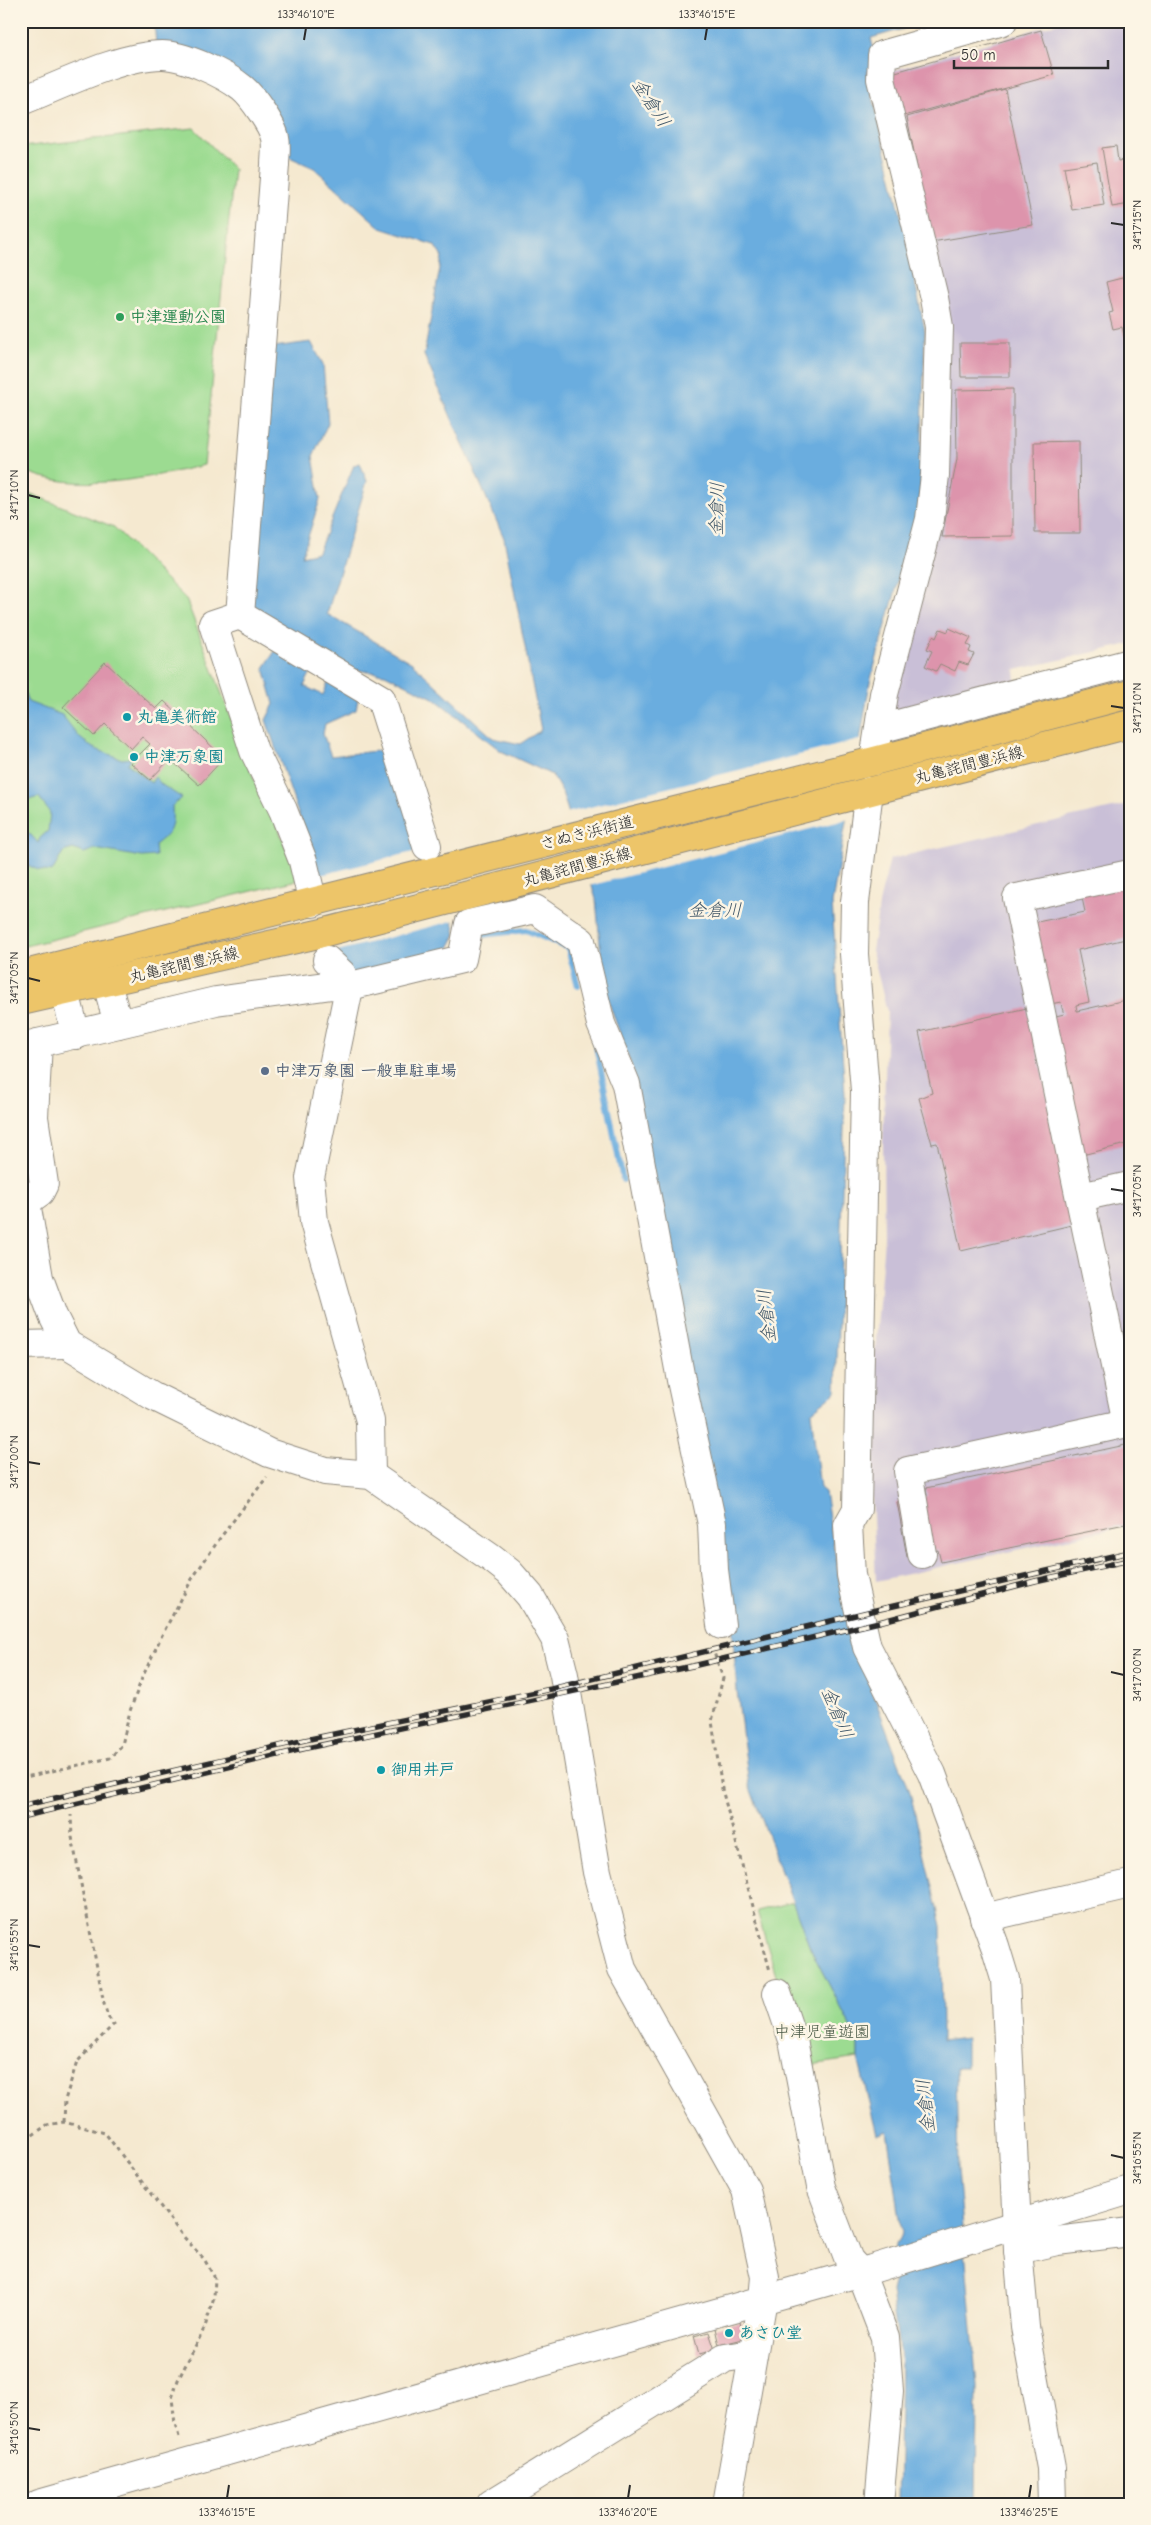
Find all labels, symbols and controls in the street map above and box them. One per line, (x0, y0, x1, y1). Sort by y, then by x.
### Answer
text: 133°46'10"E (277, 7, 335, 21)
text: 133°46'15"E (679, 7, 735, 21)
scale bar (954, 38, 1107, 70)
text: 50 m (961, 46, 996, 64)
water label: 金倉川 (627, 75, 675, 131)
text: 34°17'15"N (1130, 200, 1144, 250)
place label: 中津運動公園 (130, 308, 226, 326)
marker: 中津運動公園 (114, 311, 126, 323)
text: 34°17'10"N (7, 470, 21, 520)
water label: 金倉川 (706, 482, 728, 536)
text: 34°17'10"N (1130, 683, 1144, 733)
place label: 丸亀美術館 (137, 708, 217, 726)
marker: 丸亀美術館 (121, 711, 133, 723)
street label: 丸亀詫間豊浜線 (912, 743, 1026, 787)
place label: 中津万象園 (144, 748, 224, 766)
marker: 中津万象園 (128, 751, 140, 763)
street label: さぬき浜街道 (538, 813, 636, 853)
street label: 丸亀詫間豊浜線 (521, 844, 633, 890)
water label: 金倉川 (688, 900, 742, 921)
street label: 丸亀詫間豊浜線 (127, 944, 241, 986)
text: 34°17'05"N (7, 952, 21, 1004)
place label: 中津万象園 一般車駐車場 (275, 1062, 457, 1080)
marker: 中津万象園 一般車駐車場 (259, 1065, 271, 1077)
text: 34°17'05"N (1130, 1165, 1144, 1217)
water label: 金倉川 (754, 1288, 780, 1344)
text: 34°17'00"N (7, 1435, 21, 1489)
text: 34°17'00"N (1130, 1648, 1144, 1702)
water label: 金倉川 (817, 1684, 857, 1742)
place label: 御用井戸 (391, 1761, 455, 1779)
marker: 御用井戸 (375, 1764, 387, 1776)
text: 34°16'55"N (7, 1919, 21, 1971)
park label: 中津児童遊園 (774, 2023, 870, 2041)
water label: 金倉川 (913, 2078, 939, 2134)
text: 34°16'55"N (1130, 2132, 1144, 2184)
place label: あさひ堂 (739, 2324, 803, 2342)
marker: あさひ堂 (723, 2327, 735, 2339)
text: 34°16'50"N (7, 2401, 21, 2455)
text: 133°46'15"E (199, 2505, 255, 2519)
text: 133°46'20"E (599, 2505, 657, 2519)
text: 133°46'25"E (1000, 2505, 1058, 2519)

